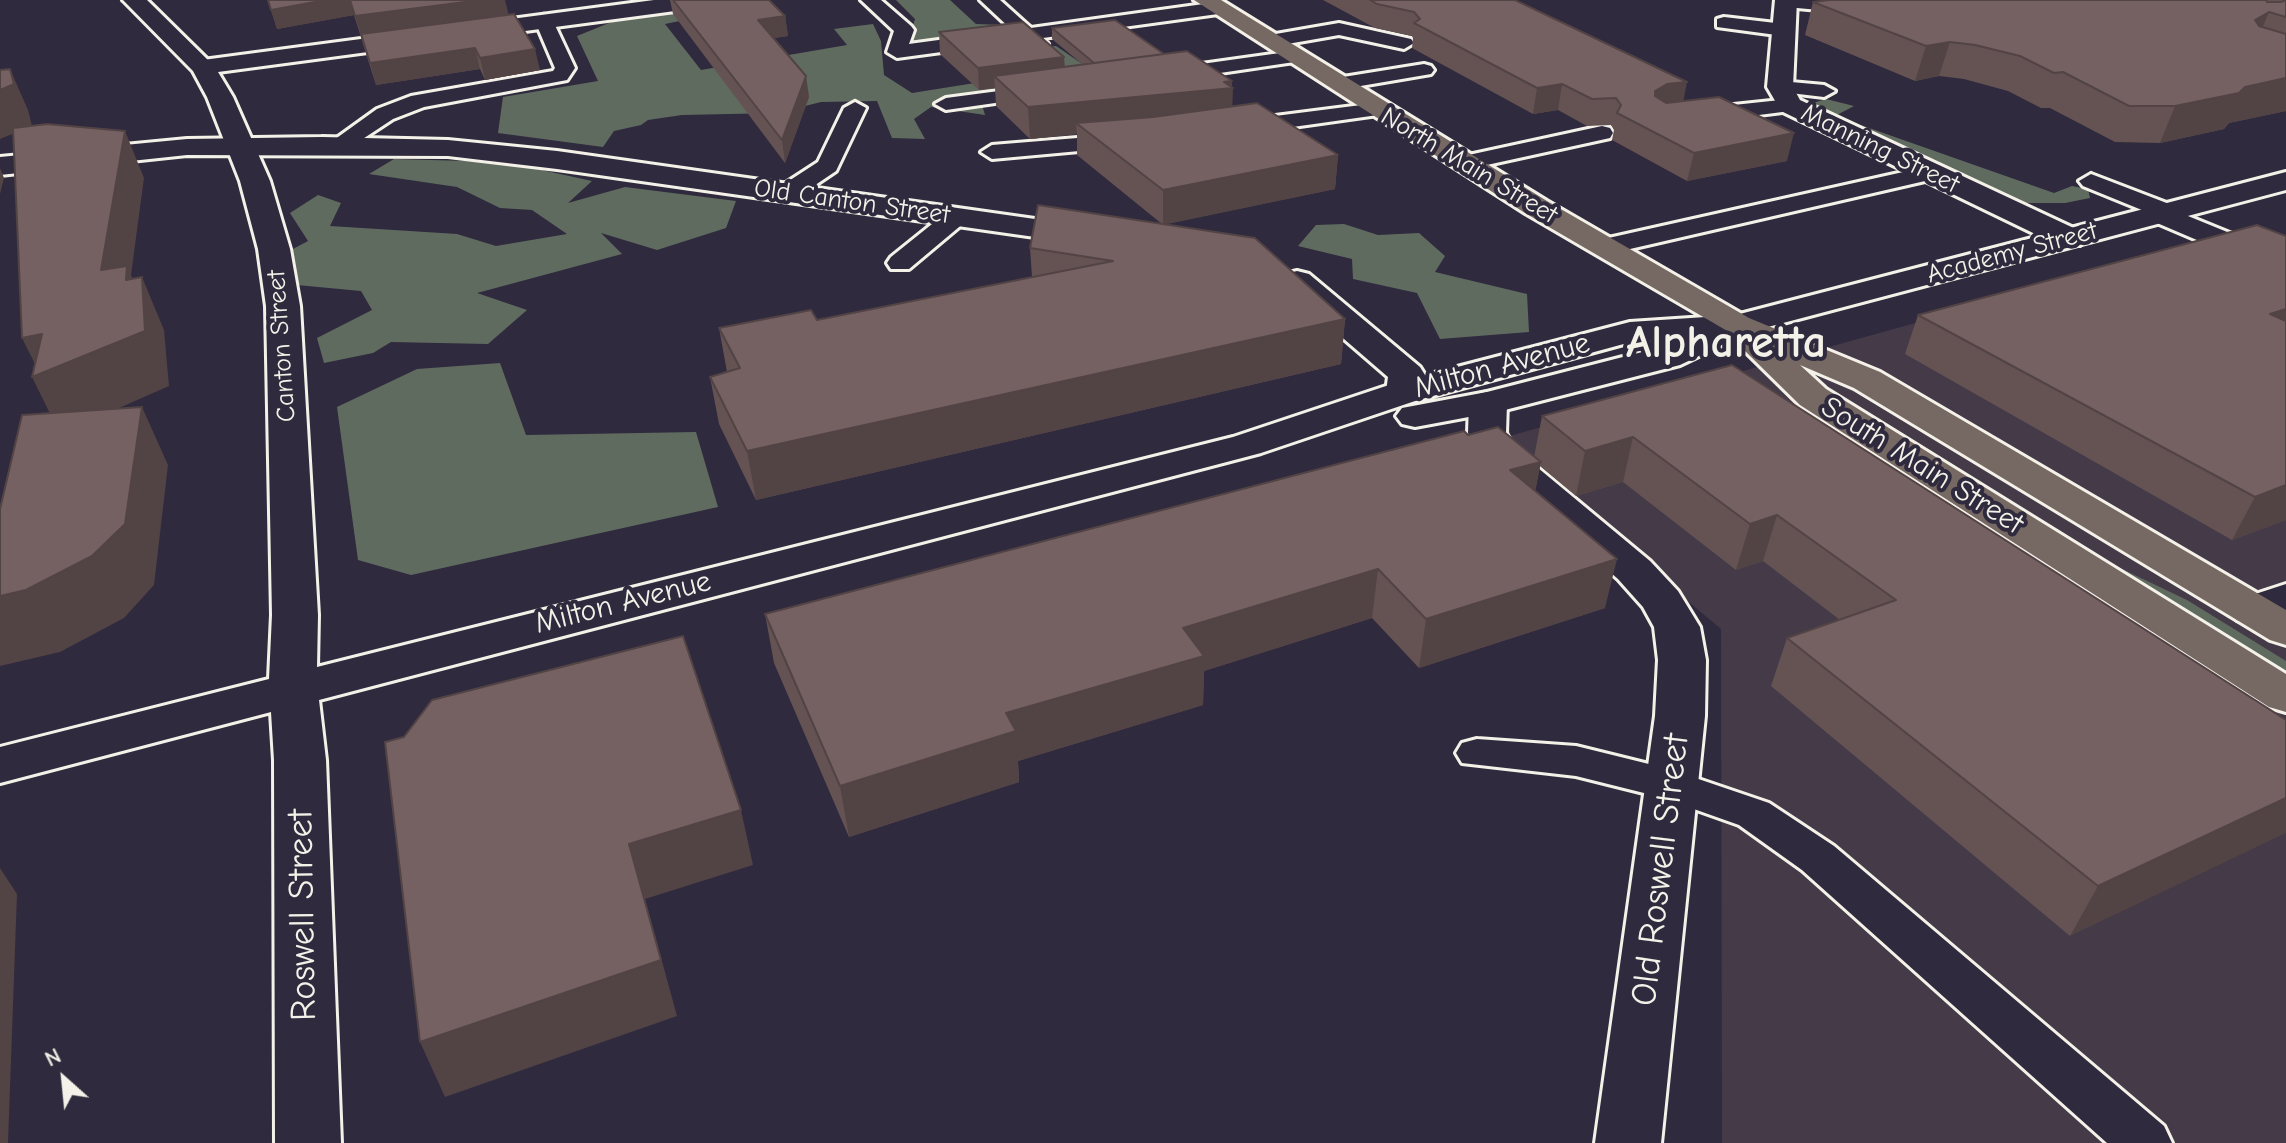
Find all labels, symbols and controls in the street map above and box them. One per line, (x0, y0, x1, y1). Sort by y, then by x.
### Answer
street label: Manning Street (1796, 97, 1964, 201)
street label: North Main Street (1375, 101, 1563, 231)
street label: Old Canton Street (752, 173, 952, 231)
street label: Academy Street (1924, 215, 2100, 291)
street label: Canton Street (261, 269, 303, 423)
district label: Alpharetta (1626, 316, 1826, 372)
street label: Milton Avenue (1410, 325, 1594, 407)
street label: South Main Street (1814, 389, 2030, 543)
street label: Milton Avenue (531, 564, 715, 642)
street label: Old Roswell Street (1623, 731, 1699, 1009)
street label: Roswell Street (280, 809, 326, 1021)
north arrow (24, 1039, 104, 1119)
text: N (41, 1043, 65, 1072)

